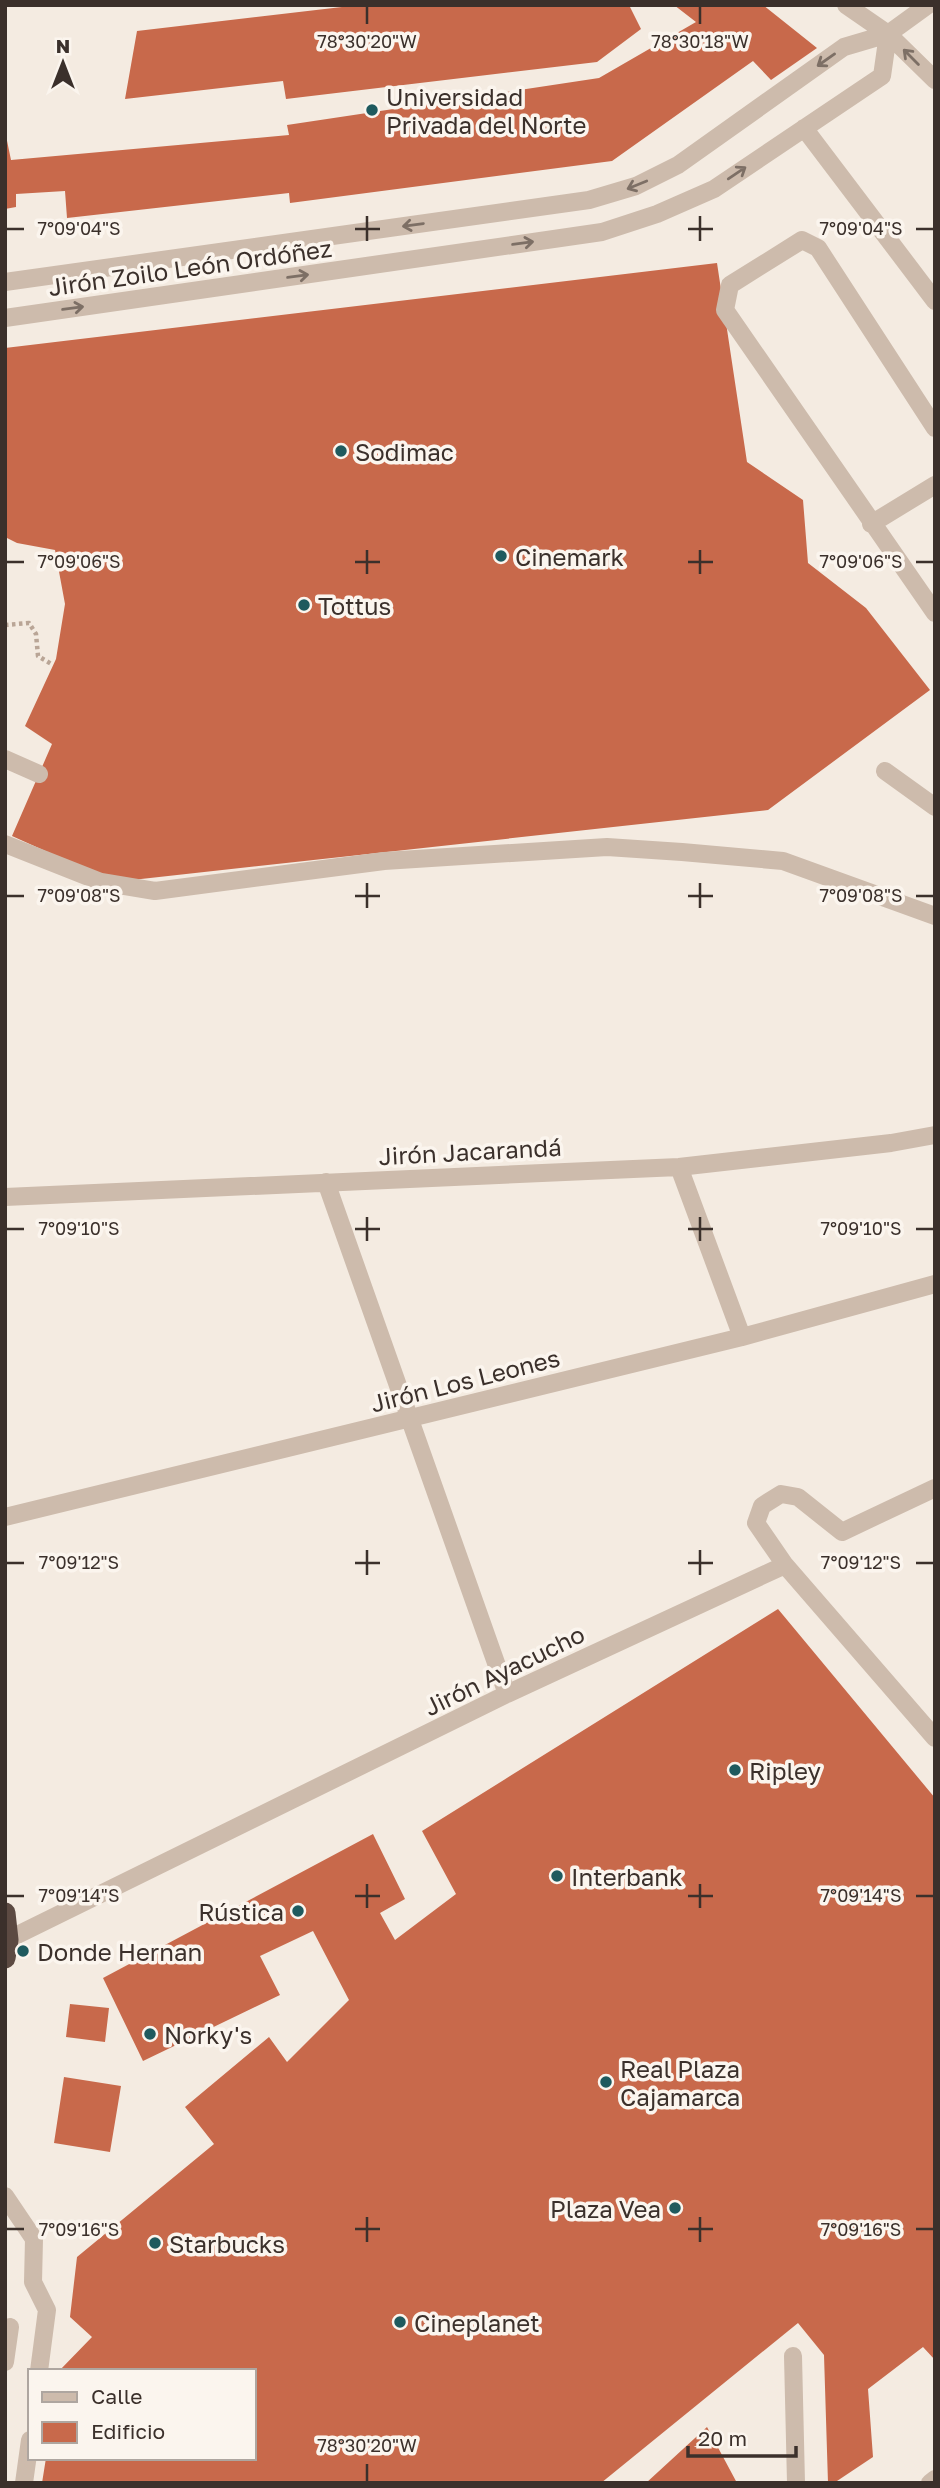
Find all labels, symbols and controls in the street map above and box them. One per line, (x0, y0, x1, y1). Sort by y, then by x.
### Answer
north arrow (28, 28, 98, 98)
text: 78°30'20"W (317, 30, 417, 52)
text: 78°30'18"W (651, 30, 749, 52)
text: N (56, 34, 70, 57)
one-way arrow (903, 49, 920, 66)
one-way arrow (817, 53, 836, 67)
place label: Universidad Privada del Norte (386, 82, 586, 139)
marker: Universidad Privada del Norte (364, 102, 380, 118)
one-way arrow (727, 166, 746, 180)
one-way arrow (626, 179, 648, 192)
text: 7°09'04"S (37, 217, 121, 239)
text: 7°09'04"S (819, 217, 903, 239)
one-way arrow (402, 219, 425, 232)
street label: Jirón Zoilo León Ordóñez (46, 233, 334, 301)
one-way arrow (511, 237, 534, 250)
one-way arrow (286, 269, 309, 282)
one-way arrow (61, 301, 84, 314)
place label: Sodimac (355, 437, 454, 466)
marker: Sodimac (333, 443, 349, 459)
place label: Cinemark (515, 542, 624, 571)
marker: Cinemark (493, 548, 509, 564)
text: 7°09'06"S (37, 550, 121, 572)
text: 7°09'06"S (819, 550, 903, 572)
place label: Tottus (318, 591, 391, 620)
marker: Tottus (296, 597, 312, 613)
text: 7°09'08"S (37, 884, 121, 906)
text: 7°09'08"S (819, 884, 903, 906)
street label: Jirón Jacarandá (378, 1132, 562, 1170)
text: 7°09'10"S (39, 1217, 120, 1239)
text: 7°09'10"S (821, 1217, 902, 1239)
street label: Jirón Los Leones (367, 1342, 563, 1418)
text: 7°09'12"S (39, 1551, 119, 1573)
text: 7°09'12"S (821, 1551, 901, 1573)
street label: Jirón Ayacucho (419, 1619, 589, 1721)
place label: Ripley (749, 1756, 821, 1785)
marker: Ripley (727, 1762, 743, 1778)
place label: Interbank (571, 1862, 683, 1891)
marker: Interbank (549, 1868, 565, 1884)
text: 7°09'14"S (39, 1884, 119, 1906)
text: 7°09'14"S (821, 1884, 901, 1906)
place label: Rústica (198, 1897, 284, 1926)
marker: Rústica (290, 1903, 306, 1919)
place label: Donde Hernan (37, 1937, 202, 1966)
marker: Donde Hernan (15, 1943, 31, 1959)
place label: Norky's (164, 2020, 252, 2049)
marker: Norky's (142, 2026, 158, 2042)
place label: Real Plaza Cajamarca (620, 2054, 740, 2111)
marker: Real Plaza Cajamarca (598, 2074, 614, 2090)
place label: Plaza Vea (550, 2194, 661, 2223)
marker: Plaza Vea (667, 2200, 683, 2216)
text: 7°09'16"S (39, 2218, 119, 2240)
text: 7°09'16"S (821, 2218, 901, 2240)
place label: Starbucks (169, 2229, 285, 2258)
marker: Starbucks (147, 2235, 163, 2251)
place label: Cineplanet (414, 2308, 540, 2337)
marker: Cineplanet (392, 2314, 408, 2330)
legend (28, 2369, 256, 2460)
text: Calle (91, 2383, 143, 2409)
scale bar (688, 2414, 796, 2458)
text: Edificio (91, 2418, 165, 2444)
text: 20 m (698, 2425, 747, 2451)
text: 78°30'20"W (317, 2434, 417, 2456)

